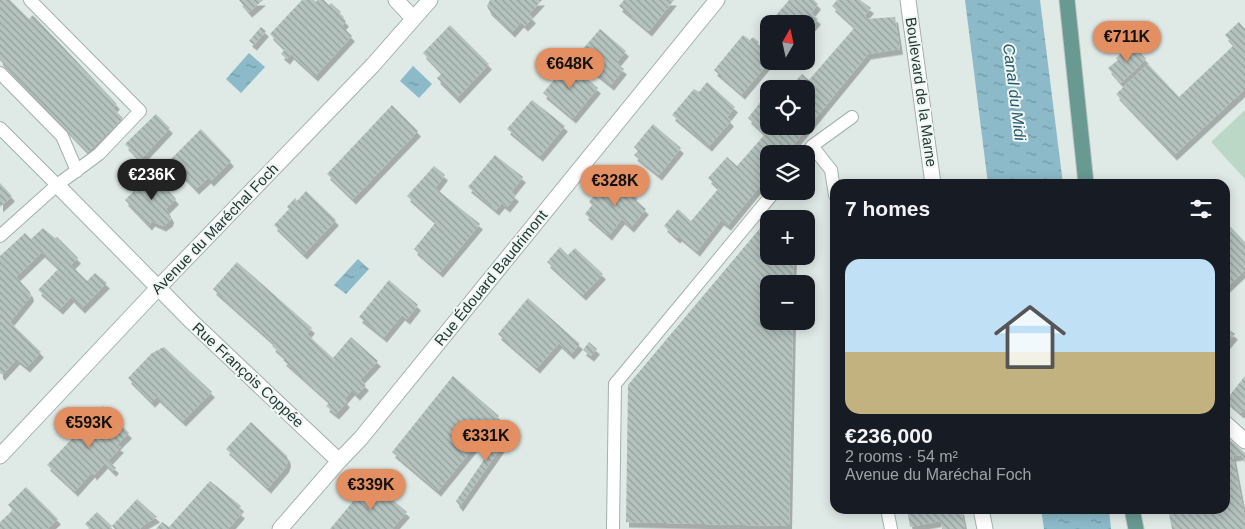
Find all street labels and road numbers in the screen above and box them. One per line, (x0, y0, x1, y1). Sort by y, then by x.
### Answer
street label: Boulevard de la Marne (903, 16, 940, 168)
street label: Avenue du Maréchal Foch (148, 160, 281, 297)
street label: Rue Édouard Baudrimont (431, 206, 551, 349)
street label: Rue François Coppée (189, 319, 307, 431)

